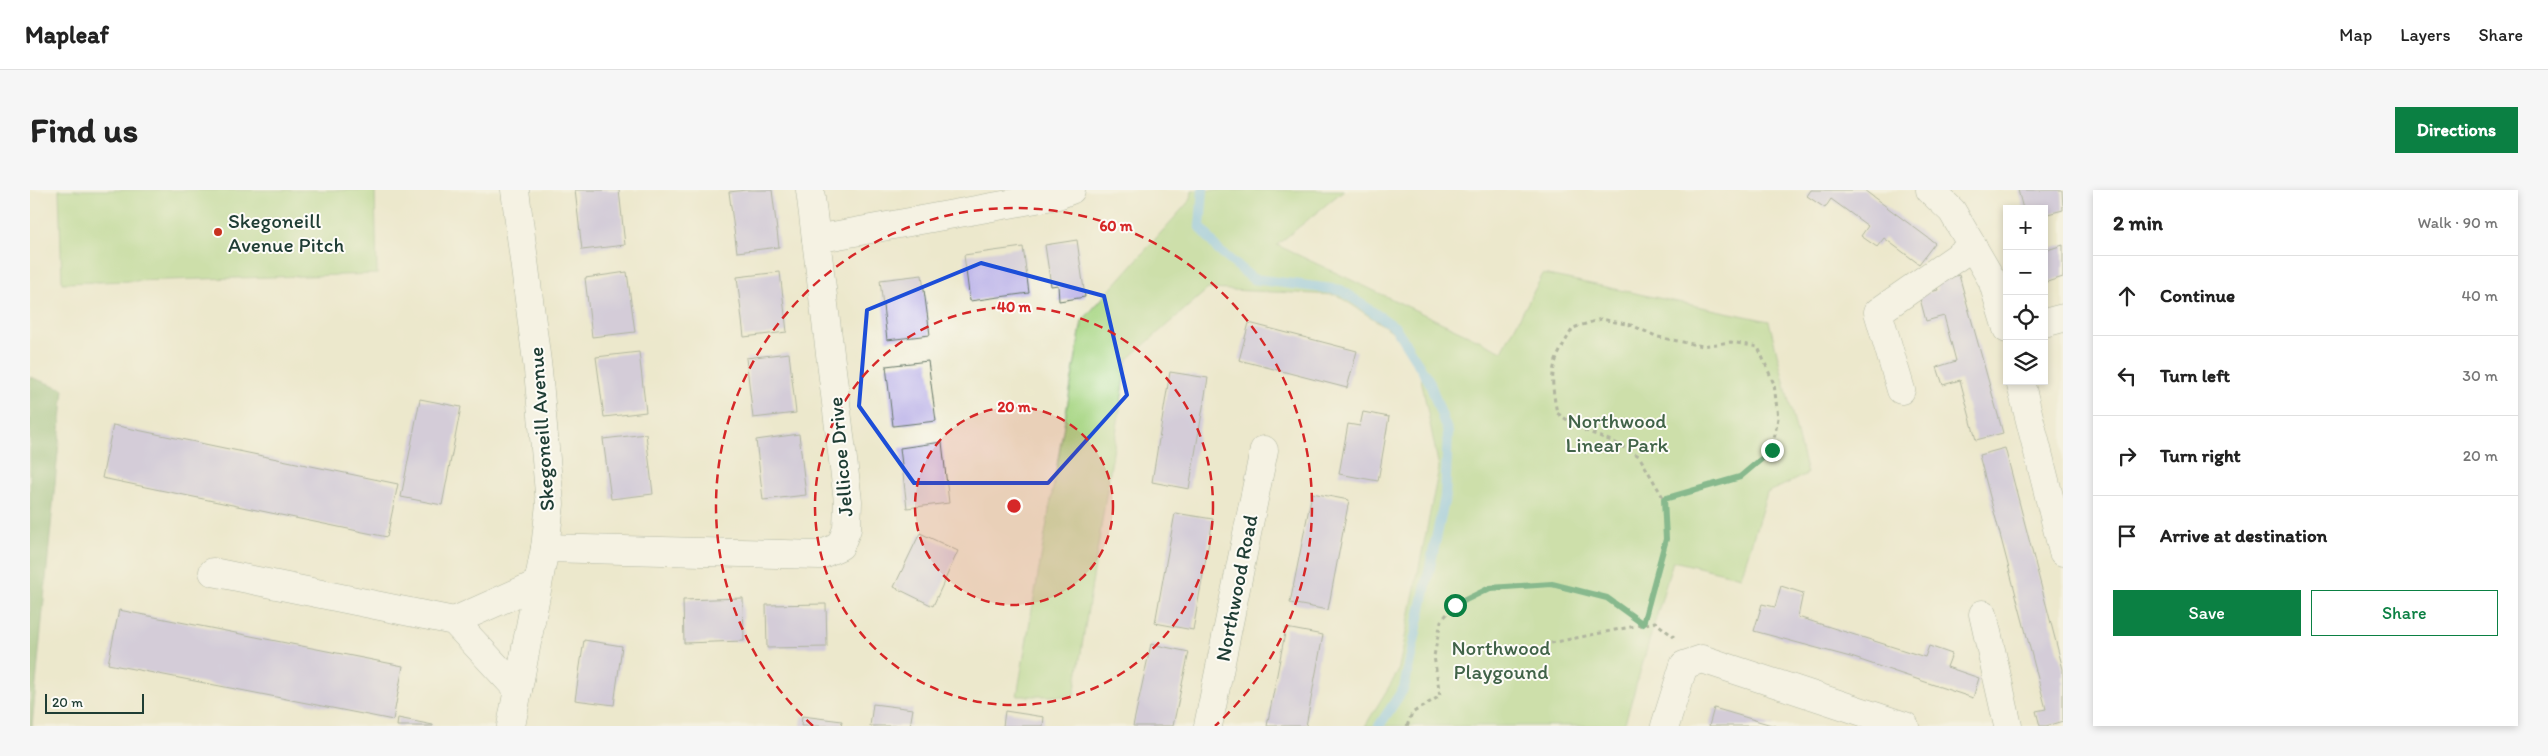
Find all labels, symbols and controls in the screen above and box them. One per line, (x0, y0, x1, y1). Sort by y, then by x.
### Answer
text: Mapleaf (25, 20, 109, 49)
text: Map (2339, 24, 2372, 46)
text: Layers (2400, 24, 2450, 46)
text: Share (2478, 24, 2523, 46)
button: Directions (2395, 107, 2518, 153)
text: Find us (30, 109, 138, 151)
map controls (2003, 205, 2048, 385)
button: + (2003, 205, 2048, 250)
place label: Skegoneill Avenue Pitch (228, 208, 345, 257)
text: 2 min (2113, 210, 2163, 235)
text: Walk · 90 m (2418, 213, 2498, 232)
text: 60 m (1099, 217, 1133, 235)
marker: Skegoneill Avenue Pitch (212, 226, 224, 238)
button: − (2003, 250, 2048, 295)
icon: ahead (2113, 282, 2141, 310)
text: Continue (2160, 284, 2235, 307)
text: 40 m (2461, 286, 2498, 305)
button: locate (2003, 295, 2048, 340)
text: 40 m (997, 298, 1032, 316)
button: layers (2003, 340, 2048, 385)
street label: Skegoneill Avenue (523, 346, 559, 512)
icon: left (2113, 362, 2141, 390)
text: Turn left (2160, 364, 2230, 387)
text: 30 m (2462, 366, 2498, 385)
street label: Jellicoe Drive (822, 396, 858, 518)
text: 20 m (997, 398, 1031, 416)
park label: Northwood Linear Park (1566, 408, 1669, 457)
route end (1761, 439, 1784, 462)
icon: right (2113, 442, 2141, 470)
text: Turn right (2160, 444, 2241, 467)
text: 20 m (2463, 446, 2498, 465)
centre of rings (1005, 497, 1023, 515)
street label: Northwood Road (1210, 512, 1263, 663)
icon: arrive (2113, 522, 2141, 550)
text: Arrive at destination (2160, 524, 2327, 547)
button: Save (2113, 590, 2301, 636)
button: Share (2311, 590, 2498, 636)
route start (1444, 594, 1467, 617)
park label: Northwood Playgound (1451, 635, 1551, 684)
scale bar (45, 691, 144, 714)
text: 20 m (52, 694, 83, 711)

